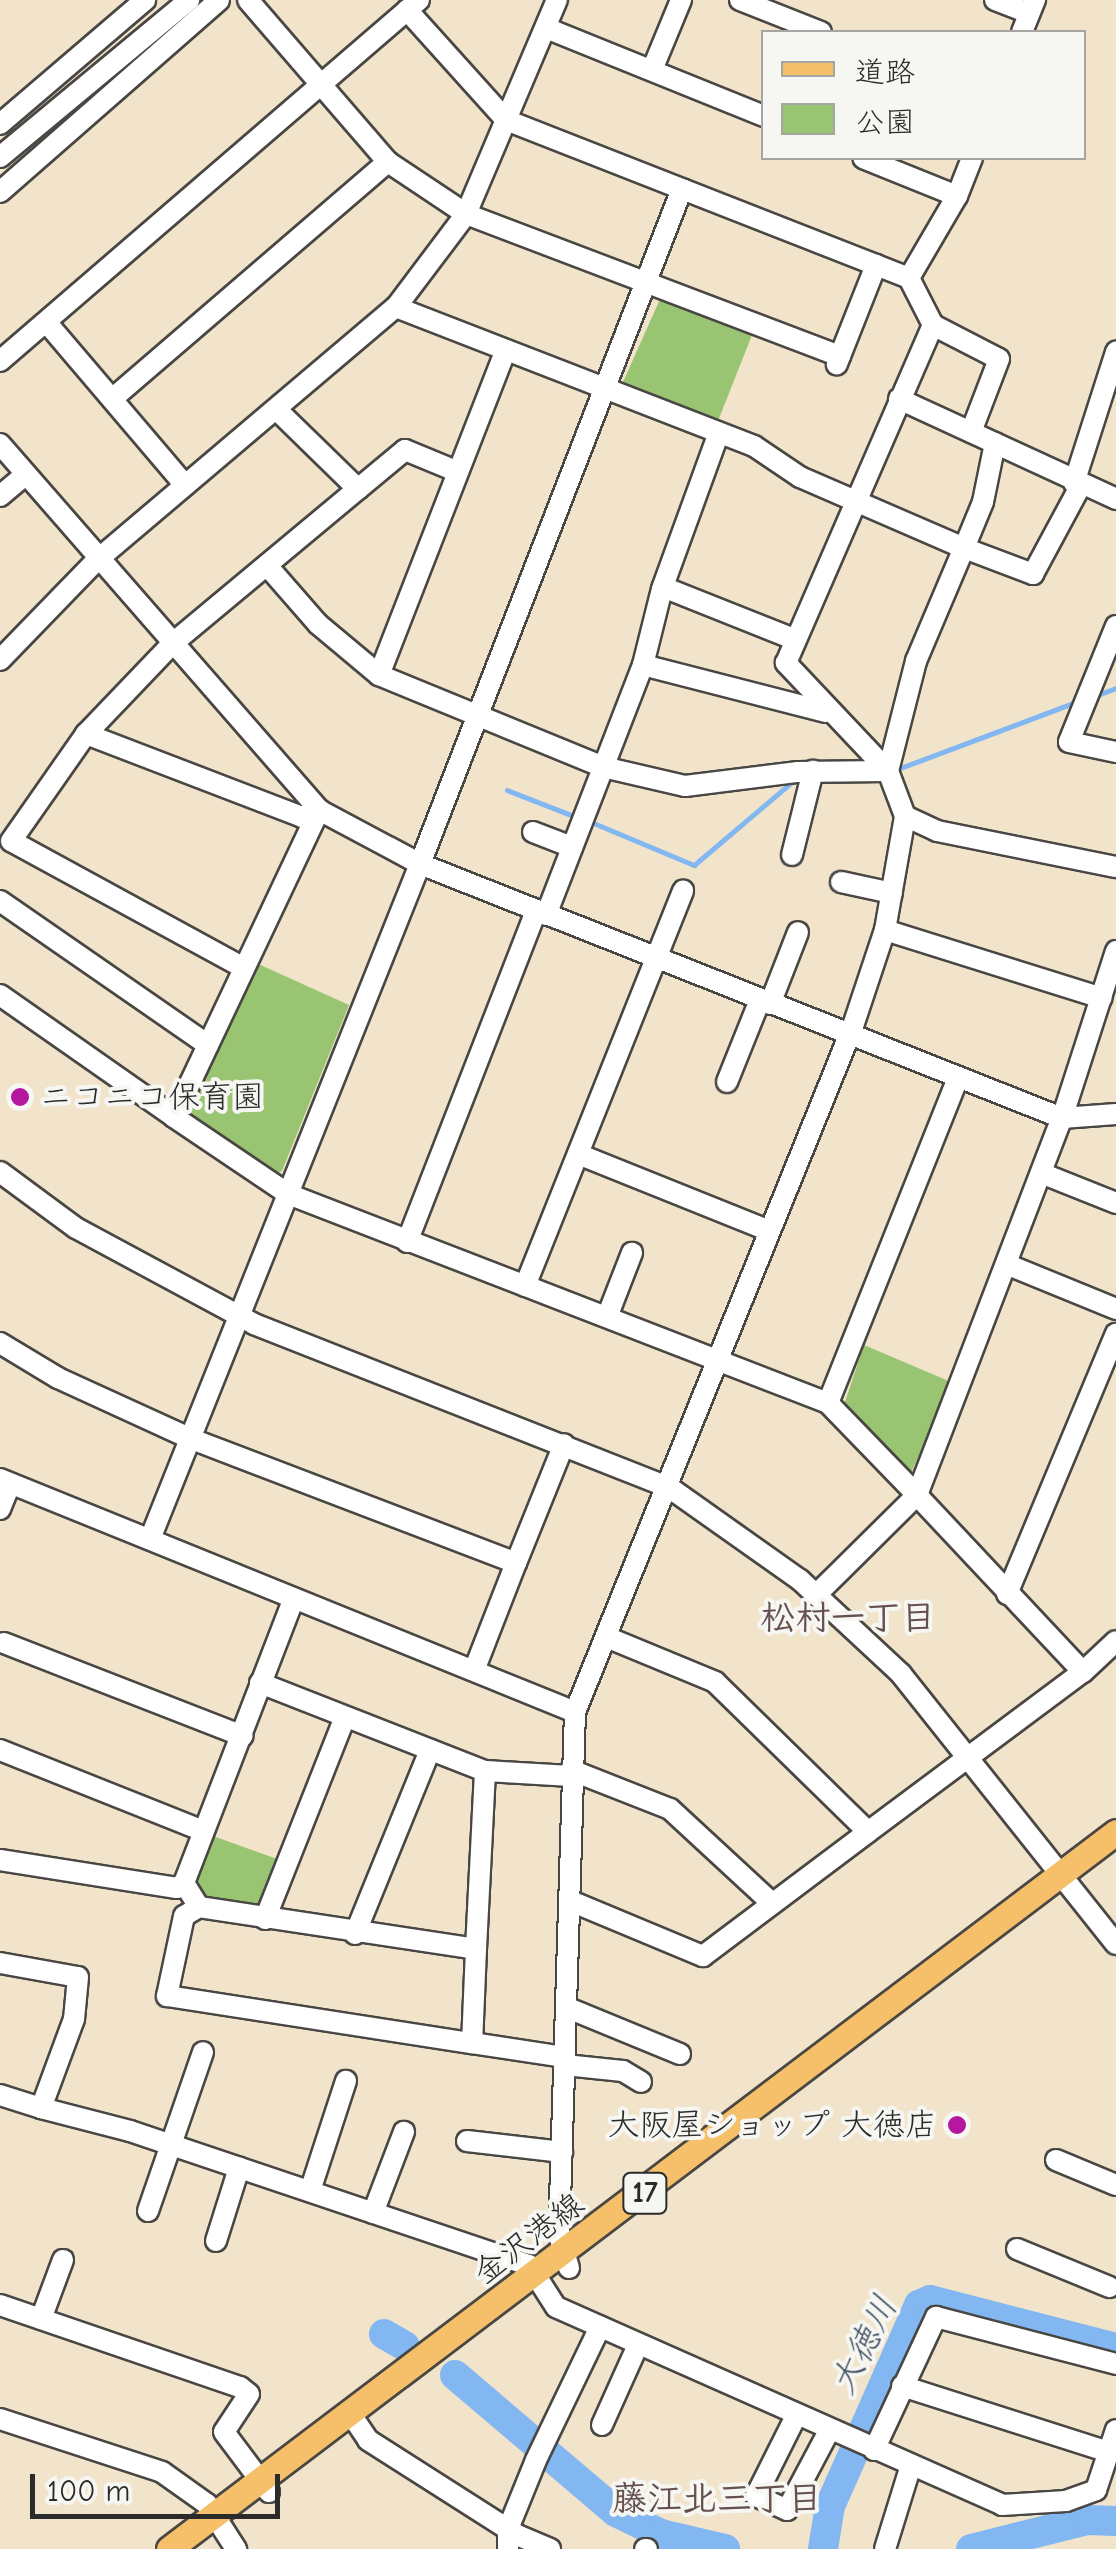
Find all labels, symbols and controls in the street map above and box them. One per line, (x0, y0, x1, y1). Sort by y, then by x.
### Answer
legend (761, 30, 1086, 160)
text: 道路 (855, 55, 915, 90)
text: 公園 (855, 105, 915, 140)
place label: ニコニコ保育園 (40, 1078, 264, 1116)
marker: ニコニコ保育園 (9, 1086, 31, 1108)
district label: 松村一丁目 (761, 1597, 935, 1639)
place label: 大阪屋ショップ 大徳店 (606, 2106, 937, 2144)
marker: 大阪屋ショップ 大徳店 (946, 2114, 968, 2136)
road number: 17 (620, 2168, 670, 2218)
street label: 金沢港線 (466, 2185, 592, 2293)
water label: 大徳川 (821, 2289, 907, 2401)
scale bar (35, 2454, 285, 2516)
text: 100 m (47, 2474, 130, 2509)
district label: 藤江北三丁目 (612, 2478, 822, 2520)

